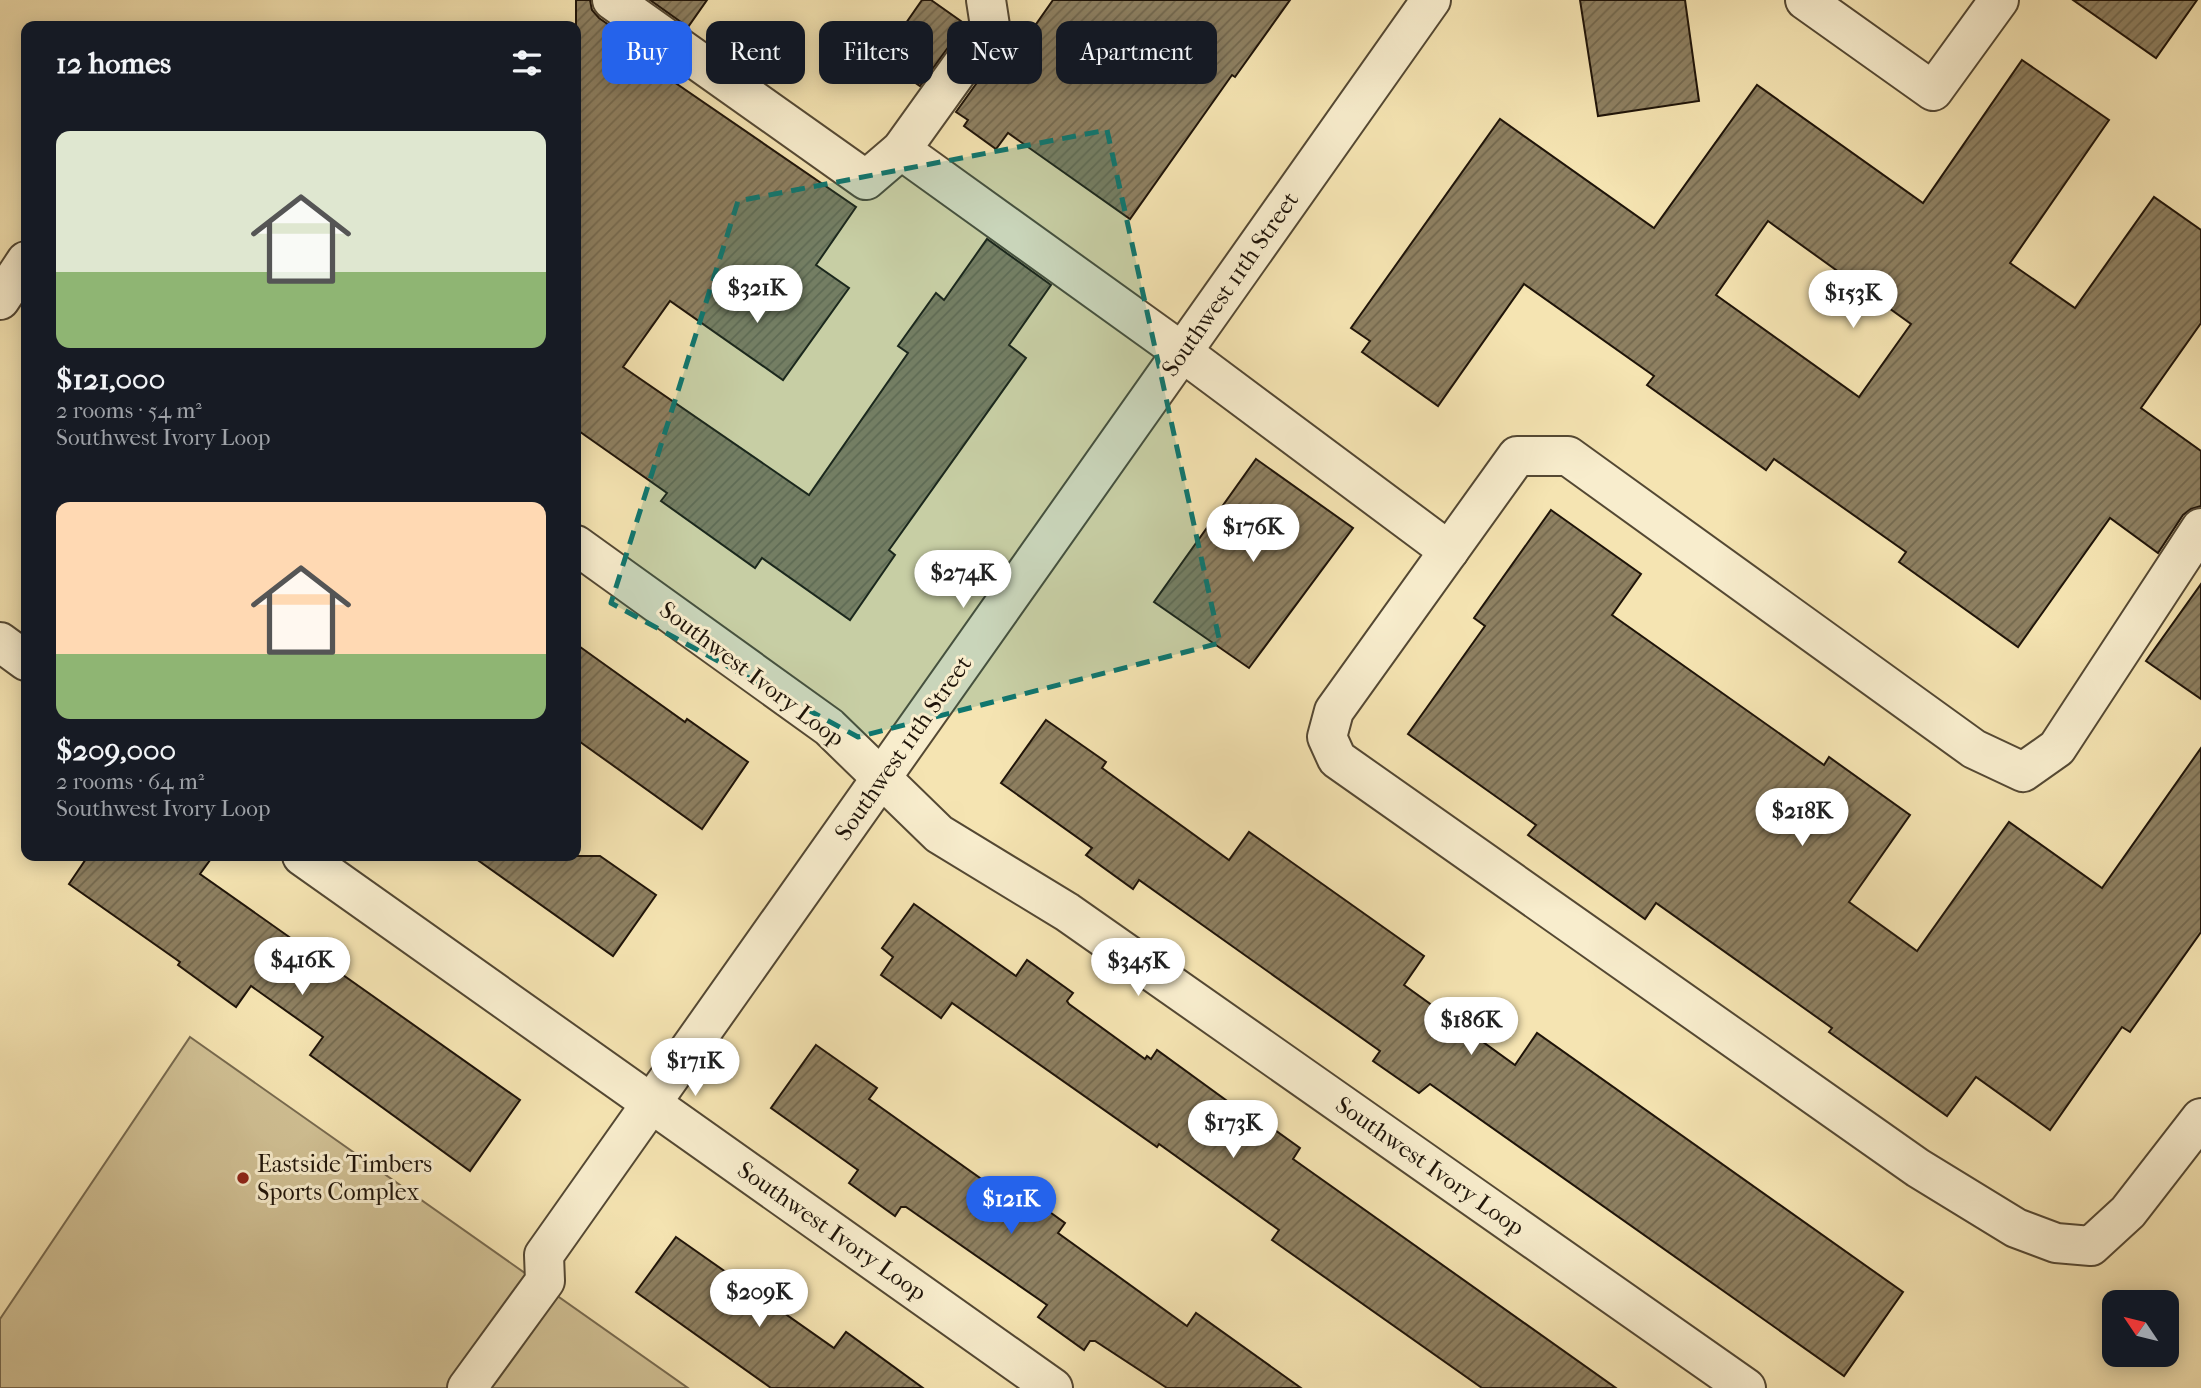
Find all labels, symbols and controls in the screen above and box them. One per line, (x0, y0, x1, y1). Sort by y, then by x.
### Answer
chip: Buy (602, 21, 692, 84)
chip: Rent (706, 21, 805, 84)
chip: Filters (819, 21, 933, 84)
chip: New (947, 21, 1042, 84)
chip: Apartment (1056, 21, 1217, 84)
icon: filters (508, 44, 546, 82)
text: 12 homes (56, 46, 171, 81)
icon: home (238, 176, 364, 302)
street label: Southwest 11th Street (1156, 186, 1304, 382)
pin: $321K (708, 266, 806, 325)
pin: $153K (1804, 270, 1902, 330)
text: $321K (728, 274, 786, 301)
text: $153K (1825, 279, 1881, 306)
text: $121,000 (56, 362, 165, 397)
text: 2 rooms · 54 m² (56, 397, 202, 424)
text: Southwest Ivory Loop (56, 424, 270, 451)
pin: $176K (1204, 504, 1302, 564)
text: $176K (1222, 513, 1284, 540)
icon: home (238, 547, 364, 673)
pin: $274K (914, 550, 1012, 610)
text: $274K (930, 559, 996, 586)
street label: Southwest Ivory Loop (654, 595, 850, 753)
street label: Southwest 11th Street (829, 650, 977, 846)
text: $209,000 (56, 733, 176, 768)
text: 2 rooms · 64 m² (56, 768, 204, 795)
pin: $218K (1753, 788, 1851, 848)
text: Southwest Ivory Loop (56, 795, 270, 822)
text: $218K (1772, 797, 1832, 824)
pin: $416K (253, 937, 351, 997)
pin: $345K (1089, 939, 1187, 998)
text: $416K (270, 946, 334, 973)
text: $345K (1107, 947, 1169, 974)
pin: $186K (1422, 998, 1520, 1057)
text: $186K (1440, 1006, 1502, 1033)
pin: $171K (646, 1038, 744, 1098)
text: $171K (667, 1047, 723, 1074)
street label: Southwest Ivory Loop (1330, 1090, 1530, 1242)
pin: $173K (1184, 1100, 1282, 1160)
text: $173K (1204, 1109, 1262, 1136)
place label: Eastside Timbers Sports Complex (257, 1150, 432, 1206)
street label: Southwest Ivory Loop (732, 1155, 932, 1307)
marker: Eastside Timbers Sports Complex (235, 1170, 251, 1186)
pin: $121K (962, 1176, 1060, 1236)
text: $121K (982, 1185, 1040, 1212)
pin: $209K (710, 1270, 808, 1329)
text: $209K (726, 1278, 792, 1305)
north arrow (2102, 1290, 2179, 1367)
map controls (2102, 1290, 2179, 1367)

